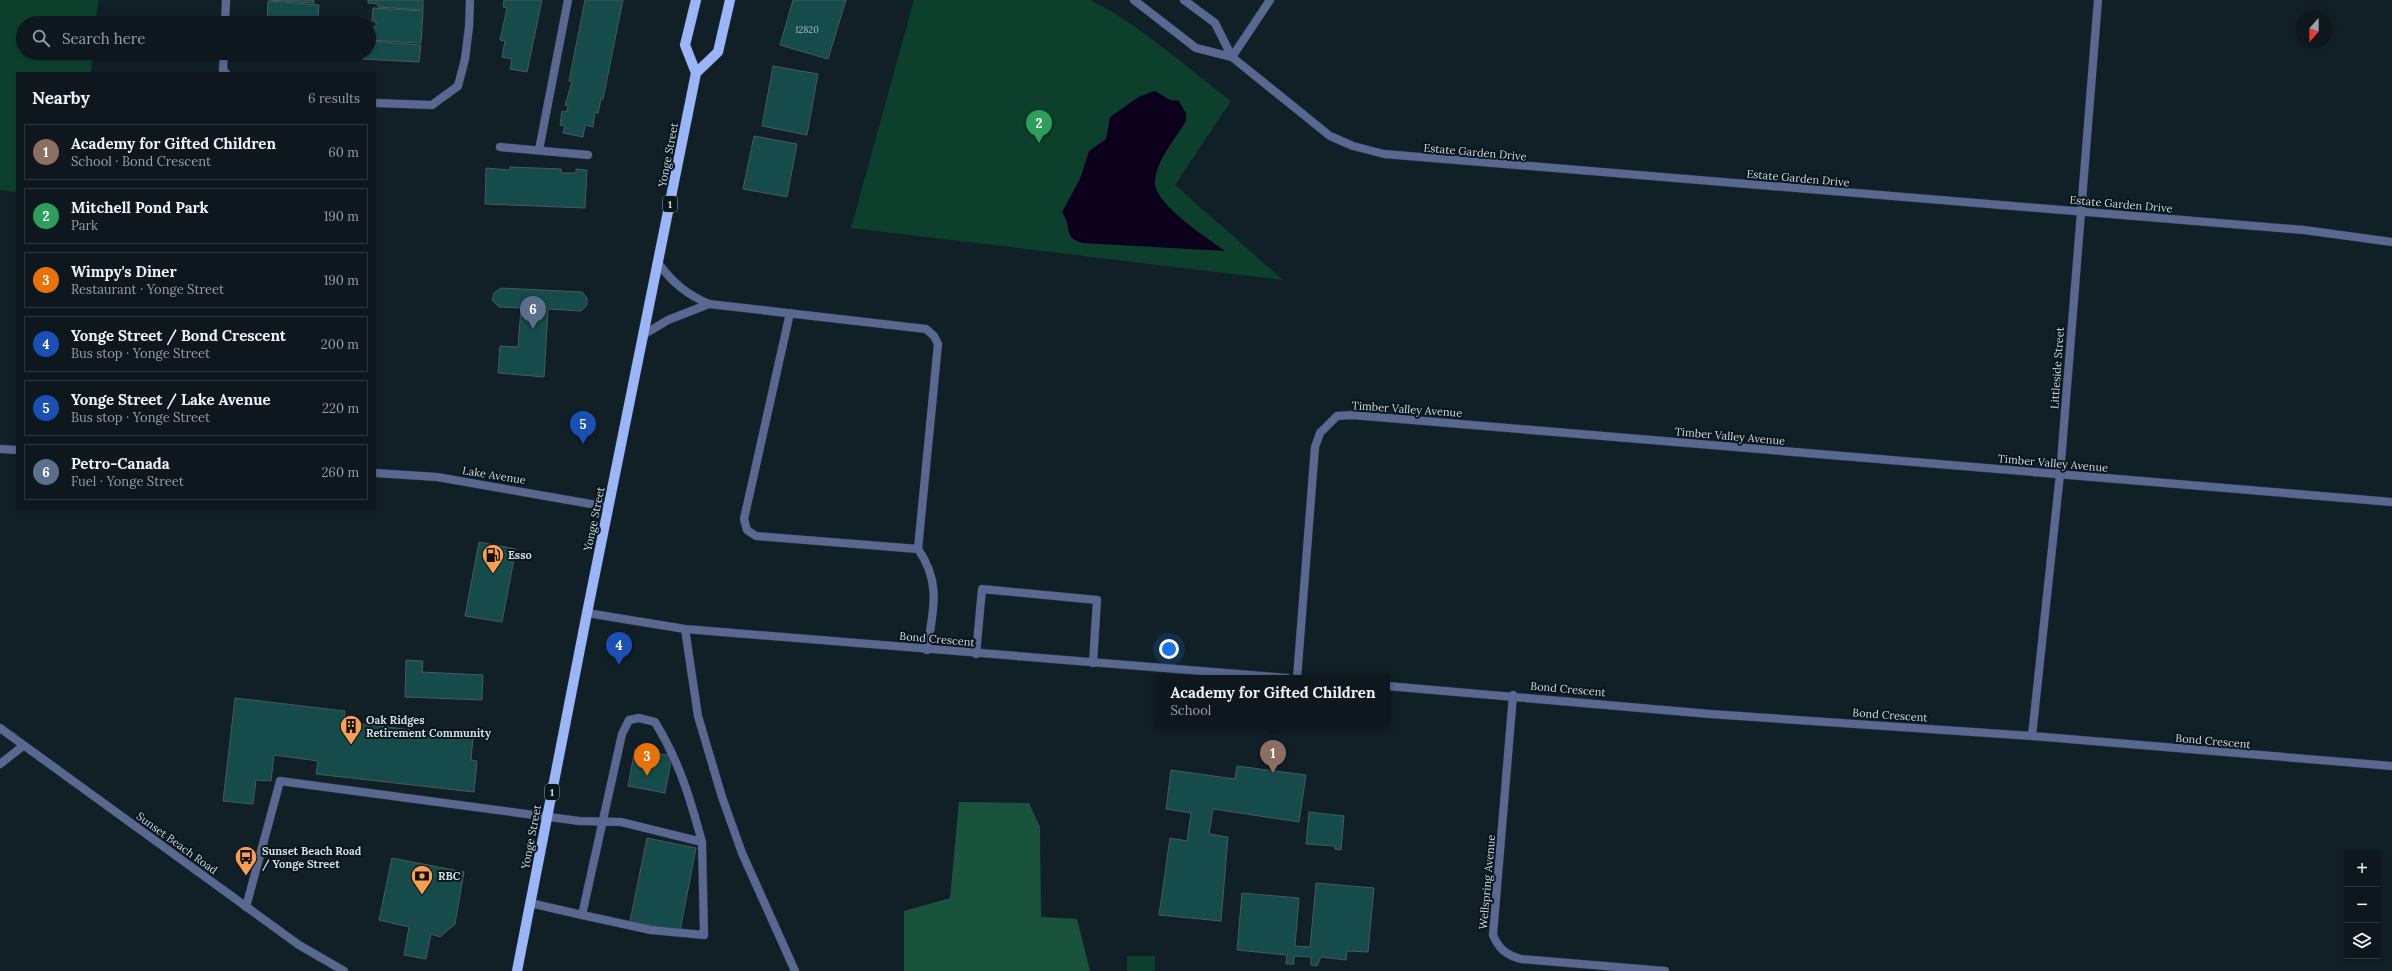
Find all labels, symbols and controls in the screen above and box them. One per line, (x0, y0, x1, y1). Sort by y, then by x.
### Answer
north arrow (2296, 12, 2332, 48)
search box (16, 16, 376, 60)
house number: 12820 (795, 24, 819, 35)
icon: search (30, 27, 52, 49)
text: Search here (62, 29, 145, 48)
text: Nearby (32, 87, 90, 109)
text: 6 results (308, 90, 360, 107)
pin: 2 (1026, 110, 1052, 143)
street label: Yonge Street (655, 121, 681, 189)
text: Academy for Gifted Children (71, 134, 276, 153)
street label: Estate Garden Drive (1423, 141, 1527, 163)
text: 1 (43, 144, 49, 161)
text: 60 m (328, 144, 359, 161)
text: School · Bond Crescent (71, 153, 211, 170)
street label: Estate Garden Drive (1746, 167, 1850, 189)
street label: Estate Garden Drive (2069, 193, 2173, 215)
road number: 1 (663, 196, 677, 212)
text: Mitchell Pond Park (71, 198, 209, 217)
text: 2 (43, 208, 49, 225)
text: 190 m (324, 208, 359, 225)
text: Park (71, 217, 98, 234)
text: Wimpy's Diner (71, 262, 177, 281)
text: 3 (42, 272, 50, 289)
text: 190 m (324, 272, 359, 289)
text: Restaurant · Yonge Street (71, 281, 224, 298)
pin: 6 (520, 296, 546, 329)
text: Yonge Street / Bond Crescent (71, 326, 286, 345)
street label: Littleside Street (2047, 326, 2067, 409)
text: 4 (42, 336, 50, 353)
text: 200 m (321, 336, 359, 353)
text: Bus stop · Yonge Street (71, 345, 210, 362)
text: Yonge Street / Lake Avenue (71, 390, 271, 409)
street label: Timber Valley Avenue (1351, 398, 1463, 420)
text: 5 (42, 400, 50, 417)
text: 220 m (322, 400, 359, 417)
text: Bus stop · Yonge Street (71, 409, 210, 426)
pin: 5 (570, 411, 596, 444)
street label: Timber Valley Avenue (1674, 424, 1786, 448)
street label: Timber Valley Avenue (1997, 451, 2109, 475)
text: Petro-Canada (71, 454, 170, 473)
street label: Lake Avenue (461, 463, 527, 487)
text: 6 (42, 464, 50, 481)
text: 260 m (321, 464, 359, 481)
text: Fuel · Yonge Street (71, 473, 184, 490)
street label: Yonge Street (580, 485, 608, 553)
fuel station icon: Esso (480, 542, 506, 575)
place label: Esso (508, 548, 532, 562)
street label: Bond Crescent (899, 629, 976, 649)
pin: 4 (606, 632, 632, 665)
your location (1159, 639, 1179, 659)
popup (1156, 675, 1390, 727)
street label: Bond Crescent (1530, 679, 1607, 699)
text: Academy for Gifted Children (1170, 683, 1376, 702)
text: School (1170, 702, 1211, 719)
street label: Bond Crescent (1852, 705, 1929, 725)
building icon: Oak Ridges Retirement Community (338, 713, 364, 746)
place label: Oak Ridges Retirement Community (366, 713, 492, 740)
street label: Bond Crescent (2175, 731, 2252, 751)
pin: 1 (1260, 740, 1286, 773)
pin: 3 (634, 743, 660, 776)
road number: 1 (545, 784, 559, 800)
street label: Yonge Street (518, 803, 544, 871)
street label: Sunset Beach Road (134, 809, 221, 877)
street label: Wellspring Avenue (1476, 834, 1498, 930)
bus stop icon: Sunset Beach Road / Yonge Street (233, 844, 259, 877)
place label: Sunset Beach Road / Yonge Street (262, 844, 362, 872)
map controls (2344, 851, 2380, 959)
button: + (2344, 851, 2380, 887)
bank icon: RBC (409, 863, 435, 896)
place label: RBC (438, 869, 461, 883)
button: − (2344, 887, 2380, 923)
button: layers (2344, 923, 2380, 959)

